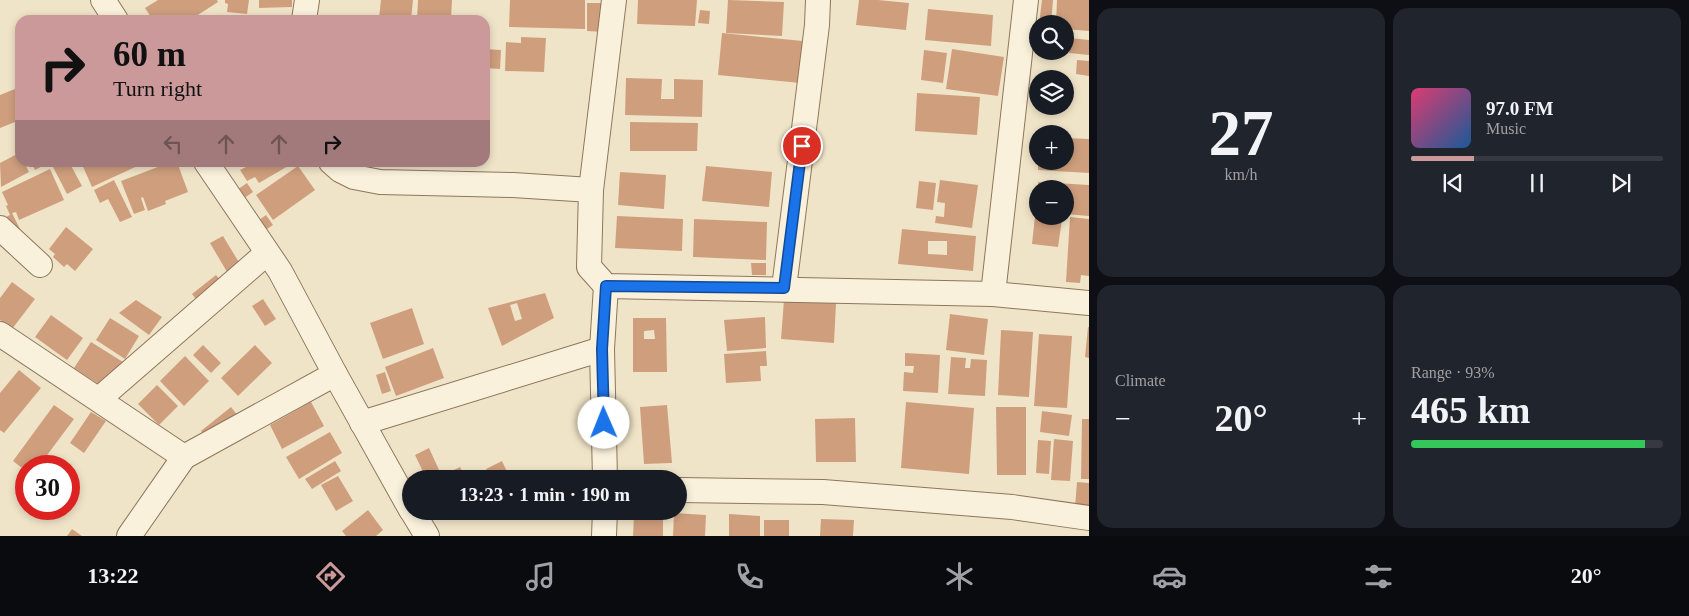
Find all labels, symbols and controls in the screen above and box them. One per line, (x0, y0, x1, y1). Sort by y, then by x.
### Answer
map controls (1029, 15, 1074, 225)
button: search (1029, 15, 1074, 60)
icon: right (30, 35, 95, 100)
text: 60 m (113, 35, 186, 74)
button: layers (1029, 70, 1074, 115)
text: Turn right (113, 76, 202, 101)
text: 27 (1209, 97, 1274, 169)
text: 97.0 FM (1486, 98, 1554, 119)
text: Music (1486, 120, 1526, 137)
pin (781, 125, 823, 167)
button: + (1029, 125, 1074, 170)
icon: left (159, 130, 187, 158)
icon: ahead (212, 130, 240, 158)
icon: ahead (265, 130, 293, 158)
icon: right (318, 130, 346, 158)
icon: arrive (788, 132, 816, 160)
text: km/h (1225, 166, 1257, 183)
icon: previous (1439, 169, 1467, 197)
icon: pause (1523, 169, 1551, 197)
icon: next (1607, 169, 1635, 197)
button: − (1029, 180, 1074, 225)
text: Range · 93% (1411, 364, 1495, 381)
text: Climate (1115, 372, 1166, 389)
text: 465 km (1411, 389, 1530, 431)
position arrow (577, 396, 629, 448)
text: 20° (1214, 397, 1268, 439)
text: − (1115, 403, 1131, 434)
text: + (1351, 403, 1367, 434)
speed limit sign: 30 (15, 455, 80, 520)
text: 13:23 · 1 min · 190 m (459, 484, 630, 505)
icon: directions (313, 559, 348, 594)
icon: music (523, 559, 558, 594)
icon: phone (732, 559, 767, 594)
icon: climate (942, 559, 977, 594)
icon: car (1152, 559, 1187, 594)
icon: filters (1361, 559, 1396, 594)
text: 13:22 (87, 563, 139, 588)
text: 20° (1571, 563, 1602, 588)

